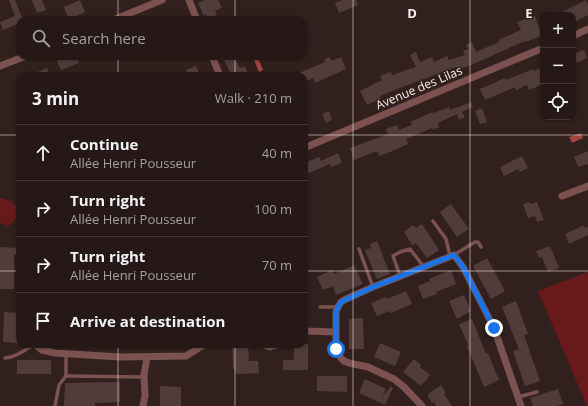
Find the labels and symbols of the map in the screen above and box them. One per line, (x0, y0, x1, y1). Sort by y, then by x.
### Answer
text: D (407, 4, 417, 22)
text: E (525, 4, 533, 22)
street label: Avenue des Lilas (373, 62, 465, 113)
route end (485, 319, 503, 337)
route start (327, 340, 345, 358)

